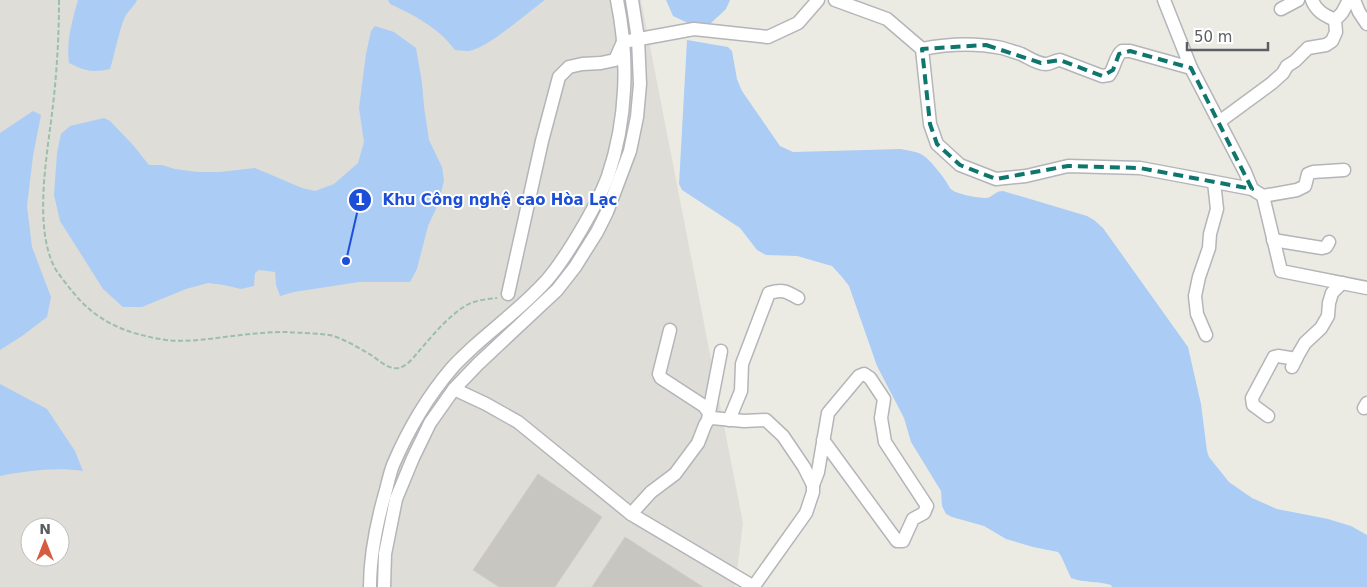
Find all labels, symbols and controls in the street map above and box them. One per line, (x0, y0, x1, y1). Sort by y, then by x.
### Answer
scale bar (1187, 20, 1268, 52)
text: 50 m (1194, 28, 1232, 46)
callout: Khu Công nghệ cao Hòa Lạc (347, 185, 627, 215)
text: 1 (355, 191, 365, 209)
text: Khu Công nghệ cao Hòa Lạc (383, 191, 617, 209)
north arrow (20, 517, 70, 567)
text: N (39, 521, 51, 537)

